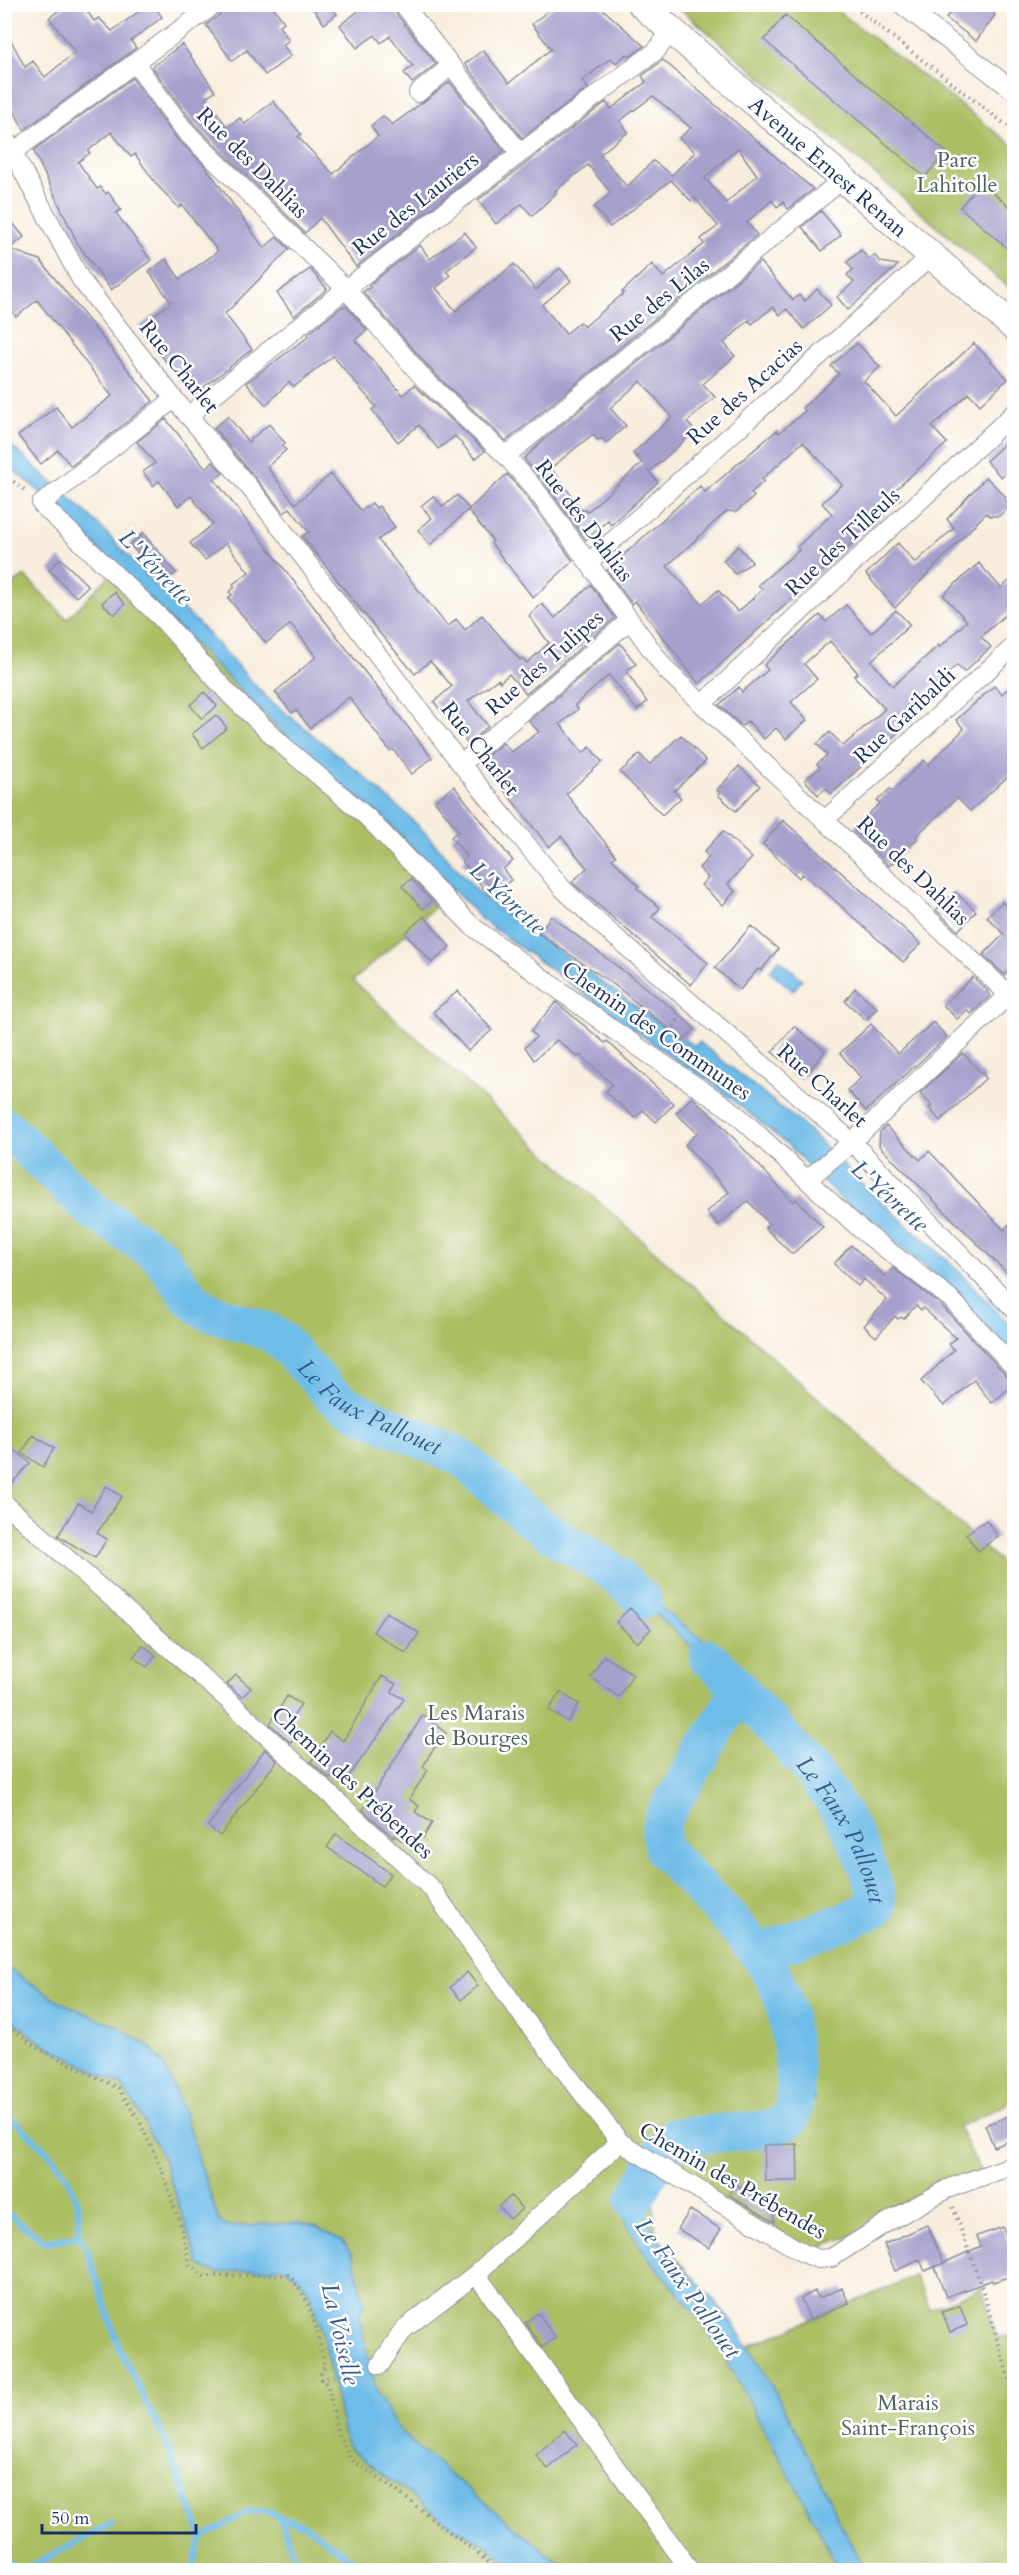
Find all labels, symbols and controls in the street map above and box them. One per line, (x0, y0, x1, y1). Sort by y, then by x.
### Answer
street label: Avenue Ernest Renan (742, 90, 914, 245)
street label: Rue des Dahlias (190, 100, 315, 225)
street label: Rue des Lauriers (346, 145, 485, 263)
park label: Parc Lahitolle (916, 145, 998, 200)
street label: Rue des Lilas (604, 250, 716, 349)
street label: Rue Charlet (132, 314, 226, 420)
street label: Rue des Acacias (680, 332, 809, 452)
street label: Rue des Dahlias (528, 453, 640, 588)
street label: Rue des Tilleuls (779, 481, 907, 603)
water label: L'Yévrette (111, 522, 201, 613)
street label: Rue des Tulipes (479, 603, 610, 722)
street label: Rue Garibaldi (847, 661, 962, 771)
street label: Rue Charlet (434, 695, 527, 802)
street label: Rue des Dahlias (850, 809, 976, 932)
water label: L'Yévrette (462, 854, 554, 943)
street label: Chemin des Communes (556, 954, 757, 1108)
street label: Rue Charlet (771, 1037, 874, 1134)
water label: L'Yévrette (844, 1153, 936, 1241)
water label: Le Faux Pallouet (290, 1352, 448, 1464)
park label: Les Marais de Bourges (424, 1698, 528, 1753)
street label: Chemin des Prébendes (265, 1700, 440, 1866)
water label: Le Faux Pallouet (788, 1749, 893, 1906)
street label: Chemin des Prébendes (633, 2115, 832, 2247)
water label: Le Faux Pallouet (627, 2212, 749, 2366)
water label: La Voiselle (313, 2280, 368, 2389)
park label: Marais Saint-François (841, 2388, 975, 2443)
scale bar (42, 2497, 196, 2535)
text: 50 m (51, 2506, 90, 2531)

